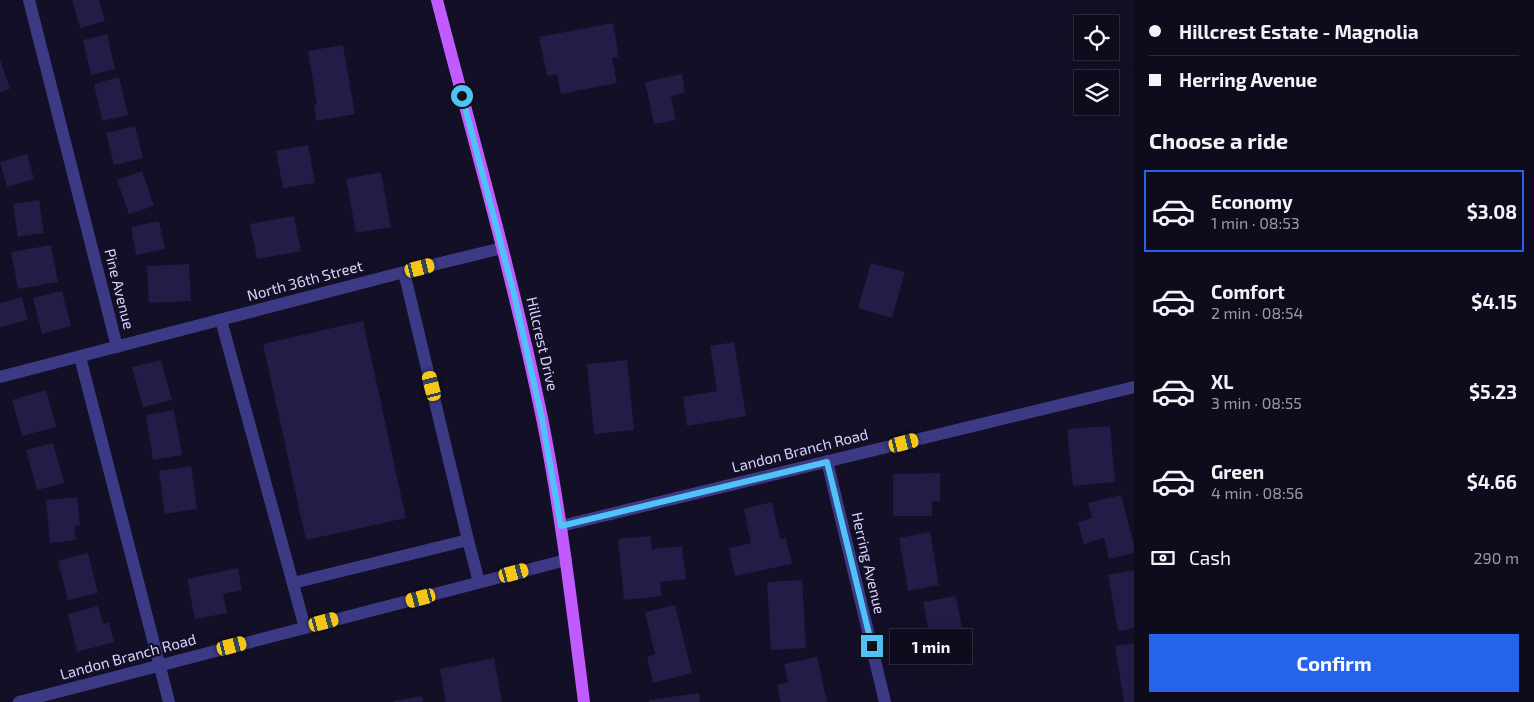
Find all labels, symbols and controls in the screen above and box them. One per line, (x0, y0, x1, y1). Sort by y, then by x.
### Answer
map controls (1074, 15, 1119, 115)
button: locate (1074, 15, 1119, 60)
text: Hillcrest Estate - Magnolia (1179, 20, 1419, 43)
text: Herring Avenue (1179, 68, 1317, 91)
button: layers (1074, 70, 1119, 115)
route start (451, 85, 473, 107)
text: Choose a ride (1149, 127, 1288, 153)
icon: car (1151, 189, 1196, 234)
text: Economy (1211, 190, 1293, 213)
text: $3.08 (1467, 200, 1517, 223)
text: 1 min · 08:53 (1211, 213, 1300, 232)
street label: Pine Avenue (101, 247, 139, 331)
street label: North 36th Street (245, 256, 365, 304)
car (403, 257, 436, 279)
icon: car (1151, 279, 1196, 324)
text: Comfort (1211, 280, 1285, 303)
text: $4.15 (1471, 290, 1517, 313)
street label: Hillcrest Drive (523, 295, 563, 393)
text: 2 min · 08:54 (1211, 303, 1303, 322)
icon: car (1151, 369, 1196, 414)
car (421, 370, 442, 402)
text: XL (1211, 370, 1233, 393)
text: $5.23 (1469, 380, 1517, 403)
text: 3 min · 08:55 (1211, 393, 1302, 412)
street label: Landon Branch Road (730, 424, 870, 476)
car (887, 432, 920, 454)
icon: car (1151, 459, 1196, 504)
text: Green (1211, 460, 1264, 483)
text: $4.66 (1467, 470, 1517, 493)
text: 4 min · 08:56 (1211, 483, 1303, 502)
street label: Herring Avenue (848, 510, 889, 616)
icon: cash (1149, 544, 1177, 572)
text: Cash (1189, 546, 1231, 569)
text: 290 m (1474, 548, 1519, 567)
car (497, 562, 530, 584)
car (404, 587, 437, 609)
car (307, 611, 340, 633)
callout: 1 min (890, 628, 972, 664)
street label: Landon Branch Road (58, 629, 198, 683)
button: Confirm (1149, 634, 1519, 692)
car (215, 635, 248, 657)
route end (861, 635, 883, 657)
text: 1 min (912, 637, 950, 656)

